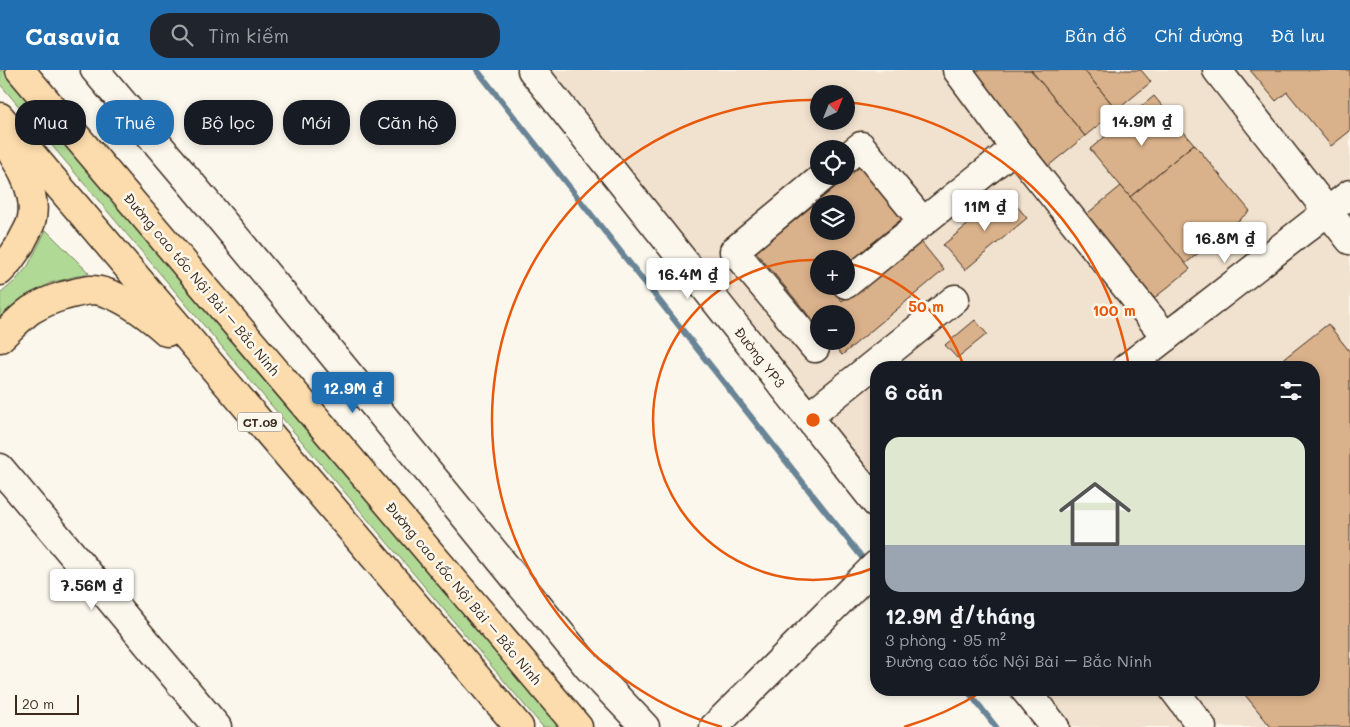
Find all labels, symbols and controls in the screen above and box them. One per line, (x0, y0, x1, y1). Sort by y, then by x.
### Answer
search box (150, 13, 500, 58)
text: Casavia (25, 20, 120, 51)
icon: search (168, 21, 196, 49)
text: Tìm kiếm (208, 23, 289, 48)
text: Bản đồ (1065, 23, 1127, 47)
text: Chỉ đường (1155, 23, 1243, 47)
text: Đã lưu (1271, 23, 1325, 47)
north arrow (810, 85, 855, 130)
map controls (810, 85, 855, 350)
chip: Mua (15, 100, 86, 145)
chip: Thuê (96, 100, 174, 145)
chip: Bộ lọc (184, 100, 273, 145)
chip: Mới (283, 100, 350, 145)
chip: Căn hộ (360, 100, 456, 145)
pin: 14.9M ₫ (1096, 104, 1188, 147)
text: 14.9M ₫ (1111, 110, 1173, 131)
button: locate (810, 140, 855, 185)
street label: Đường cao tốc Nội Bài – Bắc Ninh (120, 189, 284, 380)
pin: 11M ₫ (950, 190, 1020, 232)
button: layers (810, 195, 855, 240)
text: 11M ₫ (963, 195, 1007, 216)
pin: 16.8M ₫ (1179, 222, 1271, 264)
text: 16.8M ₫ (1194, 227, 1256, 248)
button: + (810, 250, 855, 295)
pin: 16.4M ₫ (642, 258, 734, 300)
text: 16.4M ₫ (657, 263, 719, 284)
text: 50 m (908, 296, 944, 316)
text: 100 m (1092, 300, 1136, 320)
button: − (810, 305, 855, 350)
street label: Đường YP3 (730, 323, 790, 391)
pin: 12.9M ₫ (307, 372, 399, 414)
text: 12.9M ₫ (323, 377, 383, 398)
icon: filters (1277, 377, 1305, 405)
text: 6 căn (885, 378, 943, 405)
centre of rings (804, 411, 822, 429)
road number: CT.09 (238, 412, 282, 432)
icon: home (1050, 469, 1140, 559)
street label: Đường cao tốc Nội Bài – Bắc Ninh (382, 498, 546, 689)
pin: 7.56M ₫ (46, 568, 138, 611)
text: 7.56M ₫ (61, 574, 123, 595)
text: 12.9M ₫/tháng (885, 602, 1035, 629)
text: 3 phòng · 95 m² (885, 629, 1006, 650)
text: Đường cao tốc Nội Bài – Bắc Ninh (885, 650, 1152, 671)
scale bar (15, 692, 79, 715)
text: 20 m (22, 694, 54, 713)

